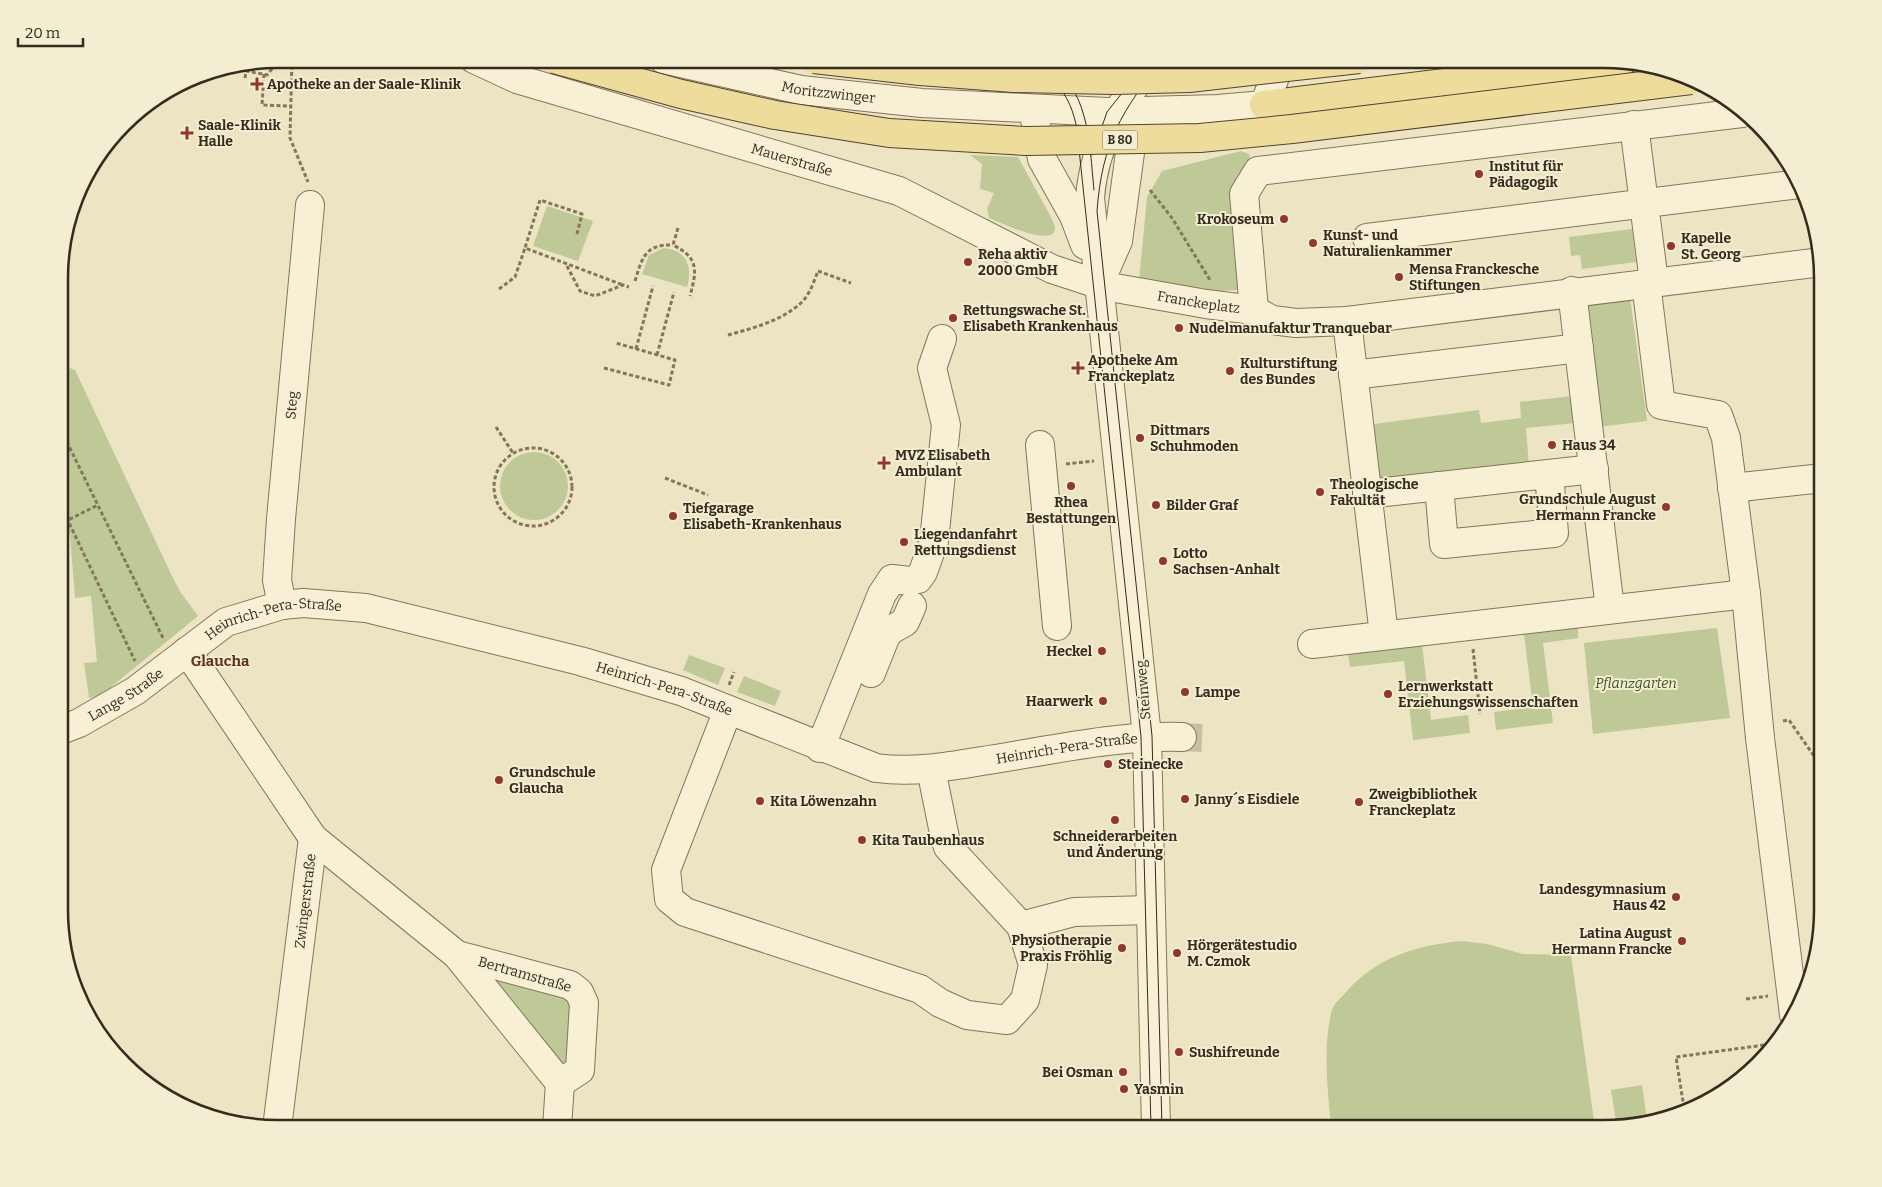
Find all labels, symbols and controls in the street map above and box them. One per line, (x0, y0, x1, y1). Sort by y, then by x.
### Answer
scale bar (18, 15, 82, 47)
text: 20 m (25, 24, 61, 42)
place label: Apotheke an der Saale-Klinik (267, 76, 462, 93)
marker: Apotheke an der Saale-Klinik (251, 78, 263, 90)
street label: Moritzzwinger (780, 78, 876, 107)
place label: Saale-Klinik Halle (198, 117, 281, 150)
marker: Saale-Klinik Halle (180, 126, 194, 140)
road number: B 80 (1102, 130, 1138, 150)
street label: Mauerstraße (749, 140, 835, 180)
place label: Institut für Pädagogik (1489, 158, 1564, 191)
marker: Institut für Pädagogik (1473, 168, 1485, 180)
place label: Krokoseum (1197, 211, 1275, 228)
marker: Krokoseum (1278, 213, 1290, 225)
place label: Kunst- und Naturalienkammer (1323, 227, 1453, 260)
place label: Kapelle St. Georg (1681, 230, 1741, 263)
marker: Kunst- und Naturalienkammer (1307, 237, 1319, 249)
marker: Kapelle St. Georg (1665, 240, 1677, 252)
place label: Reha aktiv 2000 GmbH (978, 246, 1058, 279)
marker: Reha aktiv 2000 GmbH (962, 256, 974, 268)
place label: Mensa Franckesche Stiftungen (1409, 261, 1539, 294)
marker: Mensa Franckesche Stiftungen (1393, 271, 1405, 283)
street label: Franckeplatz (1156, 288, 1241, 317)
place label: Rettungswache St. Elisabeth Krankenhaus (963, 302, 1118, 335)
marker: Rettungswache St. Elisabeth Krankenhaus (947, 312, 959, 324)
place label: Nudelmanufaktur Tranquebar (1189, 320, 1392, 337)
marker: Nudelmanufaktur Tranquebar (1173, 322, 1185, 334)
place label: Apotheke Am Franckeplatz (1088, 352, 1178, 385)
place label: Kulturstiftung des Bundes (1240, 355, 1337, 388)
marker: Apotheke Am Franckeplatz (1072, 362, 1084, 374)
marker: Kulturstiftung des Bundes (1224, 365, 1236, 377)
street label: Steg (282, 390, 302, 420)
place label: Dittmars Schuhmoden (1150, 422, 1239, 455)
marker: Dittmars Schuhmoden (1134, 432, 1146, 444)
place label: Haus 34 (1562, 437, 1616, 454)
marker: Haus 34 (1546, 439, 1558, 451)
place label: MVZ Elisabeth Ambulant (895, 447, 990, 480)
marker: MVZ Elisabeth Ambulant (877, 456, 891, 470)
place label: Theologische Fakultät (1330, 476, 1419, 509)
marker: Rhea Bestattungen (1065, 480, 1077, 492)
marker: Theologische Fakultät (1314, 486, 1326, 498)
place label: Grundschule August Hermann Francke (1519, 491, 1656, 524)
place label: Rhea Bestattungen (1026, 494, 1116, 527)
place label: Bilder Graf (1166, 497, 1239, 514)
marker: Bilder Graf (1150, 499, 1162, 511)
place label: Tiefgarage Elisabeth-Krankenhaus (683, 500, 842, 533)
marker: Grundschule August Hermann Francke (1660, 501, 1672, 513)
marker: Tiefgarage Elisabeth-Krankenhaus (667, 510, 679, 522)
place label: Liegendanfahrt Rettungsdienst (914, 526, 1018, 559)
marker: Liegendanfahrt Rettungsdienst (898, 536, 910, 548)
place label: Lotto Sachsen-Anhalt (1173, 545, 1280, 578)
marker: Lotto Sachsen-Anhalt (1157, 555, 1169, 567)
street label: Heinrich-Pera-Straße (202, 595, 342, 644)
place label: Heckel (1046, 643, 1093, 660)
marker: Heckel (1096, 645, 1108, 657)
district label: Glaucha (191, 652, 250, 670)
street label: Heinrich-Pera-Straße (594, 658, 735, 720)
street label: Steinweg (1132, 659, 1155, 721)
street label: Lange Straße (85, 665, 167, 725)
park label: Pflanzgarten (1595, 675, 1677, 692)
place label: Lernwerkstatt Erziehungswissenschaften (1398, 678, 1578, 711)
place label: Lampe (1195, 684, 1240, 701)
marker: Lampe (1179, 686, 1191, 698)
marker: Lernwerkstatt Erziehungswissenschaften (1382, 688, 1394, 700)
place label: Haarwerk (1026, 693, 1094, 710)
marker: Haarwerk (1097, 695, 1109, 707)
street label: Heinrich-Pera-Straße (995, 730, 1138, 768)
place label: Steinecke (1118, 756, 1183, 773)
marker: Steinecke (1102, 758, 1114, 770)
place label: Grundschule Glaucha (509, 764, 596, 797)
marker: Grundschule Glaucha (493, 774, 505, 786)
place label: Zweigbibliothek Franckeplatz (1369, 786, 1478, 819)
place label: Janny´s Eisdiele (1194, 791, 1300, 808)
place label: Kita Löwenzahn (770, 793, 877, 810)
marker: Janny´s Eisdiele (1179, 793, 1191, 805)
marker: Kita Löwenzahn (754, 795, 766, 807)
marker: Zweigbibliothek Franckeplatz (1353, 796, 1365, 808)
marker: Schneiderarbeiten und Änderung (1109, 814, 1121, 826)
place label: Schneiderarbeiten und Änderung (1053, 828, 1177, 861)
place label: Kita Taubenhaus (872, 832, 984, 849)
marker: Kita Taubenhaus (856, 834, 868, 846)
street label: Zwingerstraße (291, 853, 320, 949)
place label: Landesgymnasium Haus 42 (1539, 881, 1667, 914)
marker: Landesgymnasium Haus 42 (1670, 891, 1682, 903)
place label: Latina August Hermann Francke (1552, 925, 1672, 958)
place label: Physiotherapie Praxis Fröhlig (1012, 932, 1112, 965)
marker: Latina August Hermann Francke (1676, 935, 1688, 947)
place label: Hörgerätestudio M. Czmok (1187, 937, 1297, 970)
marker: Physiotherapie Praxis Fröhlig (1116, 942, 1128, 954)
marker: Hörgerätestudio M. Czmok (1171, 947, 1183, 959)
street label: Bertramstraße (476, 953, 574, 996)
place label: Sushifreunde (1189, 1044, 1280, 1061)
marker: Sushifreunde (1173, 1046, 1185, 1058)
place label: Bei Osman (1042, 1064, 1113, 1081)
marker: Bei Osman (1117, 1066, 1129, 1078)
place label: Yasmin (1134, 1081, 1184, 1098)
marker: Yasmin (1118, 1083, 1130, 1095)

